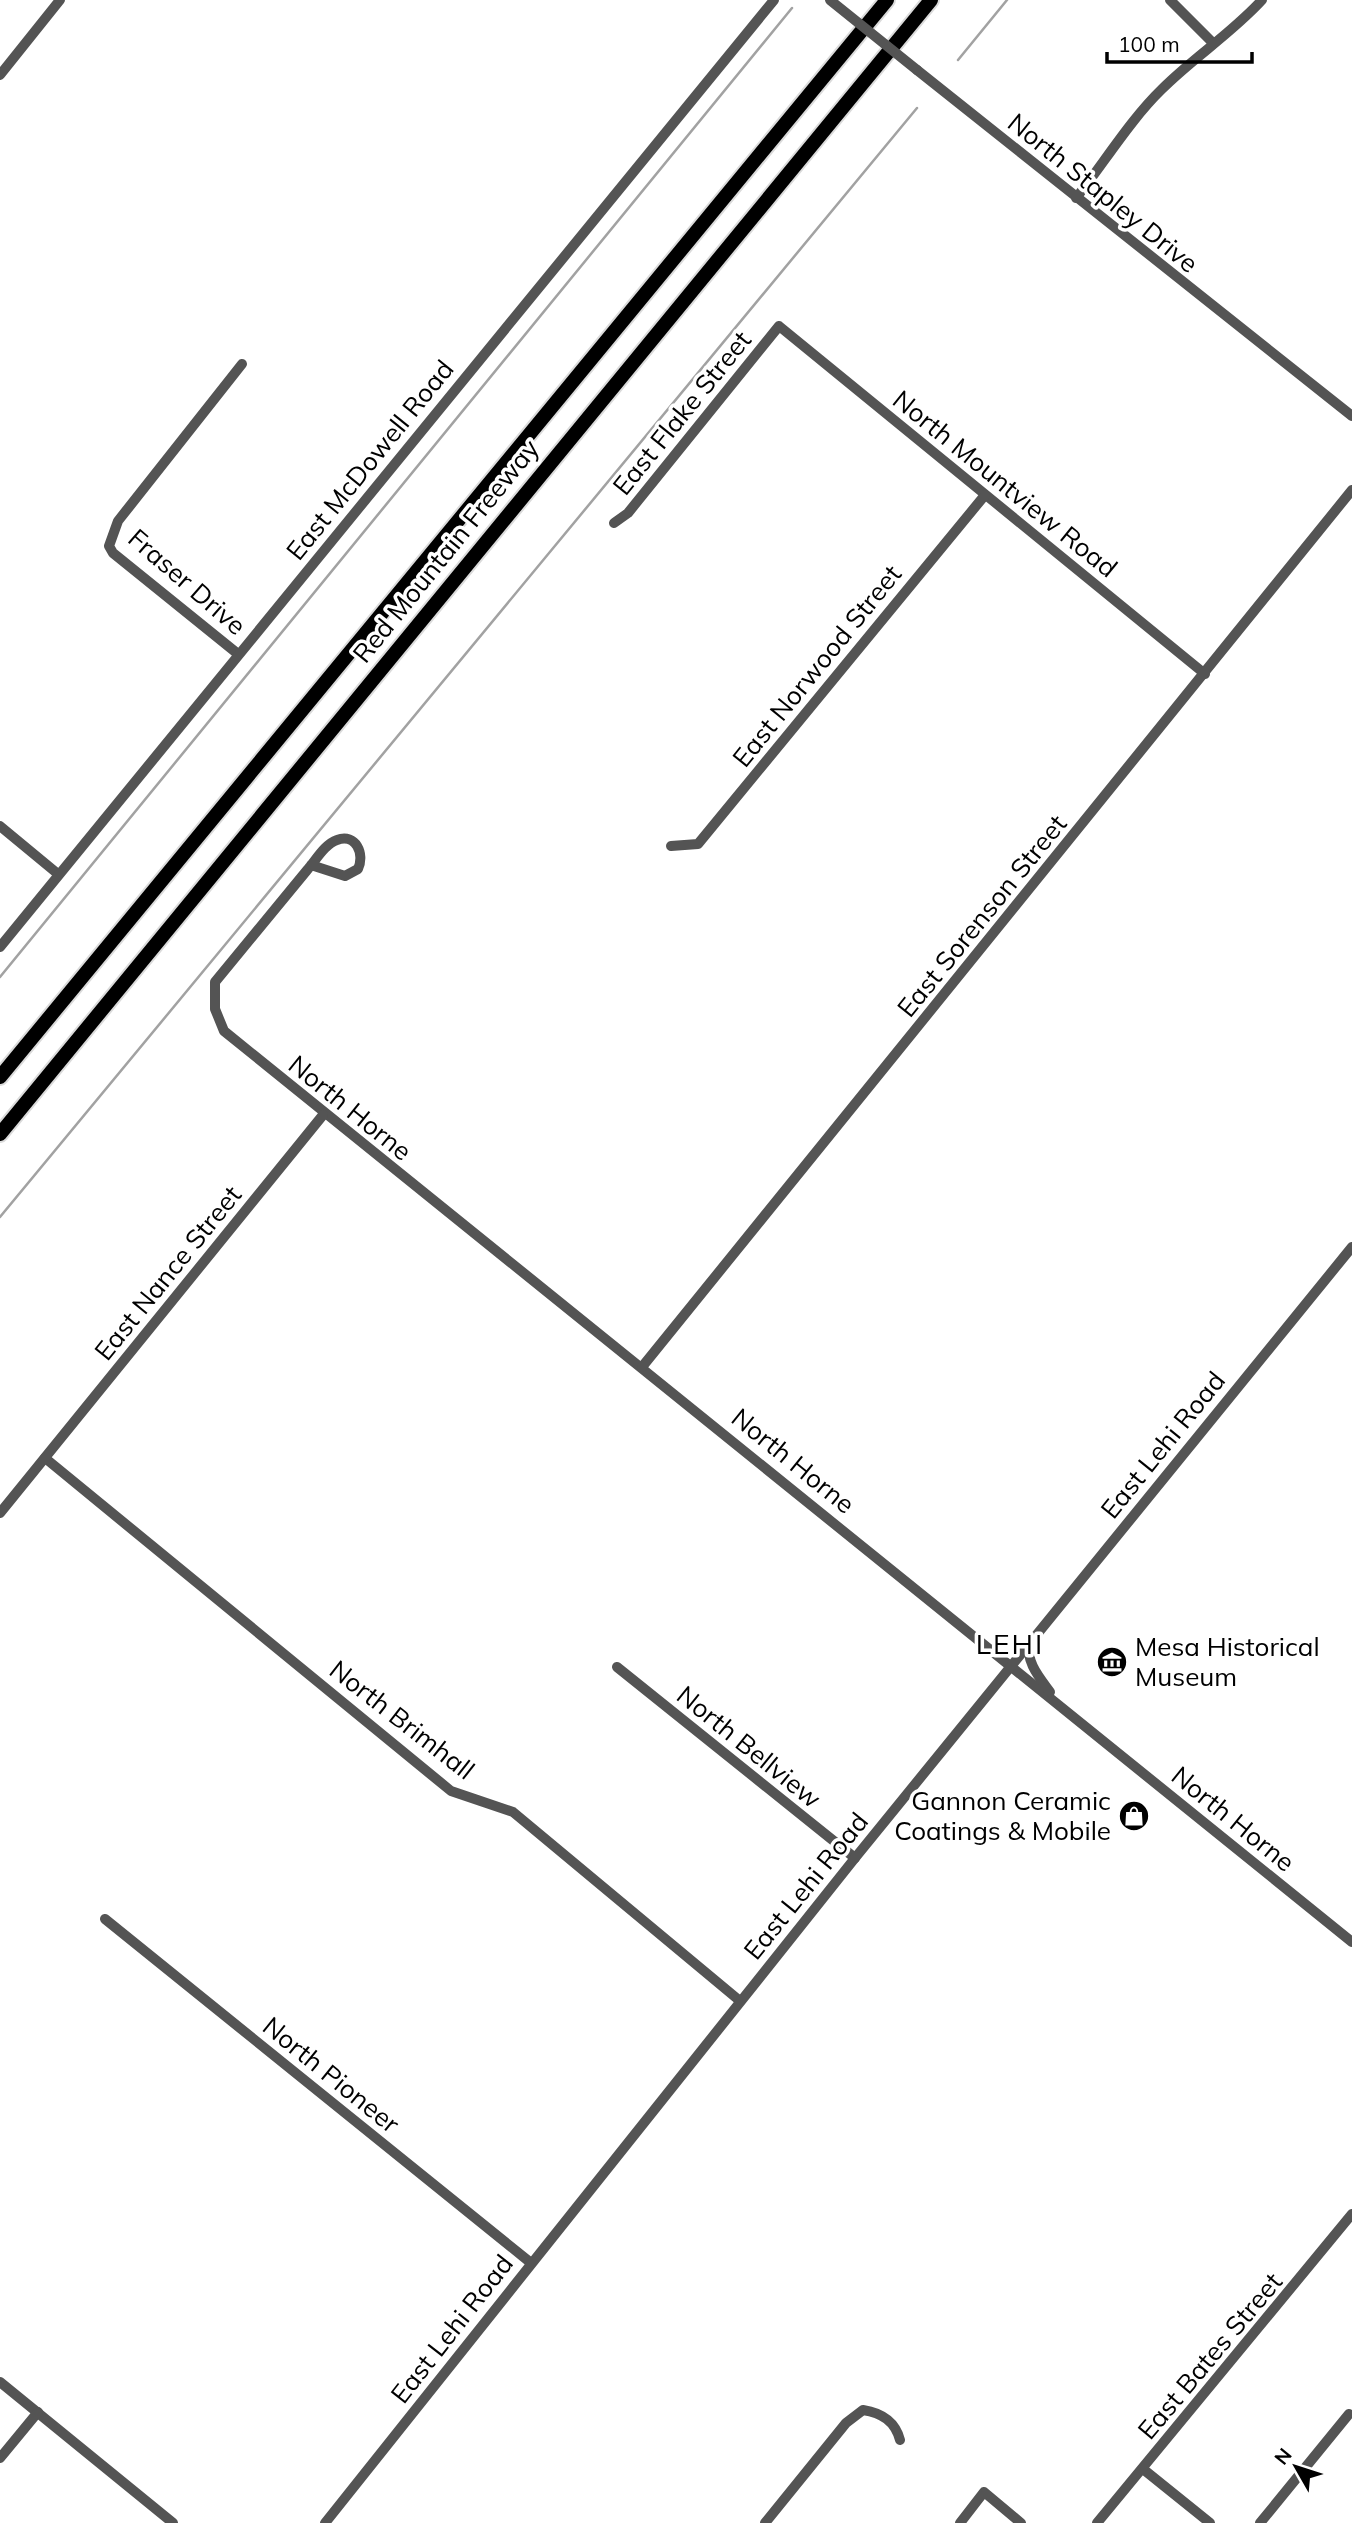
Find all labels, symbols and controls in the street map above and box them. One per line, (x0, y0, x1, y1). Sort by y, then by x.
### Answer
scale bar (1107, 21, 1252, 65)
text: 100 m (1118, 31, 1180, 57)
street label: North Stapley Drive (1001, 106, 1205, 280)
street label: East Flake Street (605, 324, 758, 501)
street label: East McDowell Road (279, 353, 460, 566)
street label: North Mountview Road (886, 383, 1124, 584)
street label: Red Mountain Freeway (345, 432, 546, 669)
street label: Fraser Drive (122, 521, 253, 642)
street label: East Norwood Street (725, 558, 908, 773)
street label: East Sorenson Street (890, 808, 1073, 1023)
street label: North Horne (282, 1048, 419, 1167)
street label: East Nance Street (87, 1179, 248, 1367)
street label: East Lehi Road (1093, 1365, 1232, 1525)
street label: North Horne (725, 1401, 862, 1520)
district label: LEHI (976, 1626, 1044, 1661)
place label: Mesa Historical Museum (1135, 1630, 1320, 1693)
museum icon: Mesa Historical Museum (1095, 1645, 1129, 1679)
street label: North Brimhall (323, 1653, 481, 1786)
street label: North Bellview (670, 1678, 828, 1815)
street label: North Horne (1165, 1759, 1302, 1878)
place label: Gannon Ceramic Coatings & Mobile (894, 1784, 1111, 1847)
shop icon: Gannon Ceramic Coatings & Mobile (1117, 1799, 1151, 1833)
street label: East Lehi Road (736, 1806, 875, 1966)
street label: North Pioneer (256, 2009, 407, 2140)
street label: East Lehi Road (383, 2248, 520, 2410)
street label: East Bates Street (1130, 2266, 1289, 2446)
north arrow (1261, 2432, 1331, 2502)
text: N (1269, 2443, 1297, 2469)

